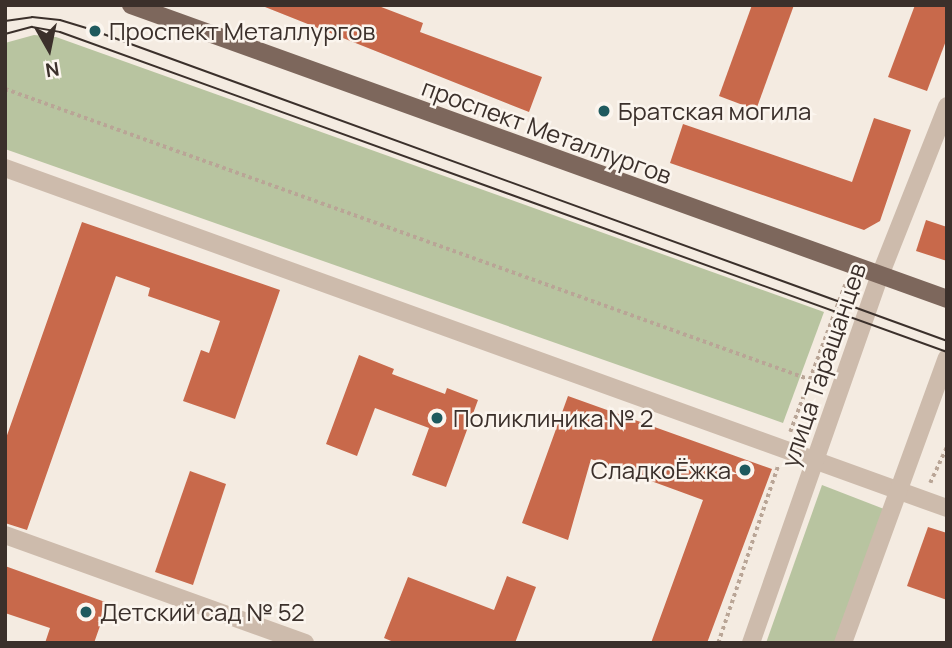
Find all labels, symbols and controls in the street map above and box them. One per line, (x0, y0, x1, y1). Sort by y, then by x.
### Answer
north arrow (14, 14, 84, 84)
place label: Проспект Металлургов (109, 17, 375, 45)
marker: Проспект Металлургов (87, 23, 103, 39)
text: N (44, 56, 61, 84)
street label: проспект Металлургов (418, 72, 676, 190)
place label: Братская могила (618, 97, 811, 125)
marker: Братская могила (596, 103, 612, 119)
street label: улица Таращанцев (775, 259, 871, 471)
place label: Поликлиника № 2 (453, 404, 653, 432)
marker: Поликлиника № 2 (427, 408, 447, 428)
place label: СладкоЁжка (591, 456, 731, 484)
marker: СладкоЁжка (737, 462, 753, 478)
place label: Детский сад № 52 (100, 598, 305, 626)
marker: Детский сад № 52 (78, 604, 94, 620)

